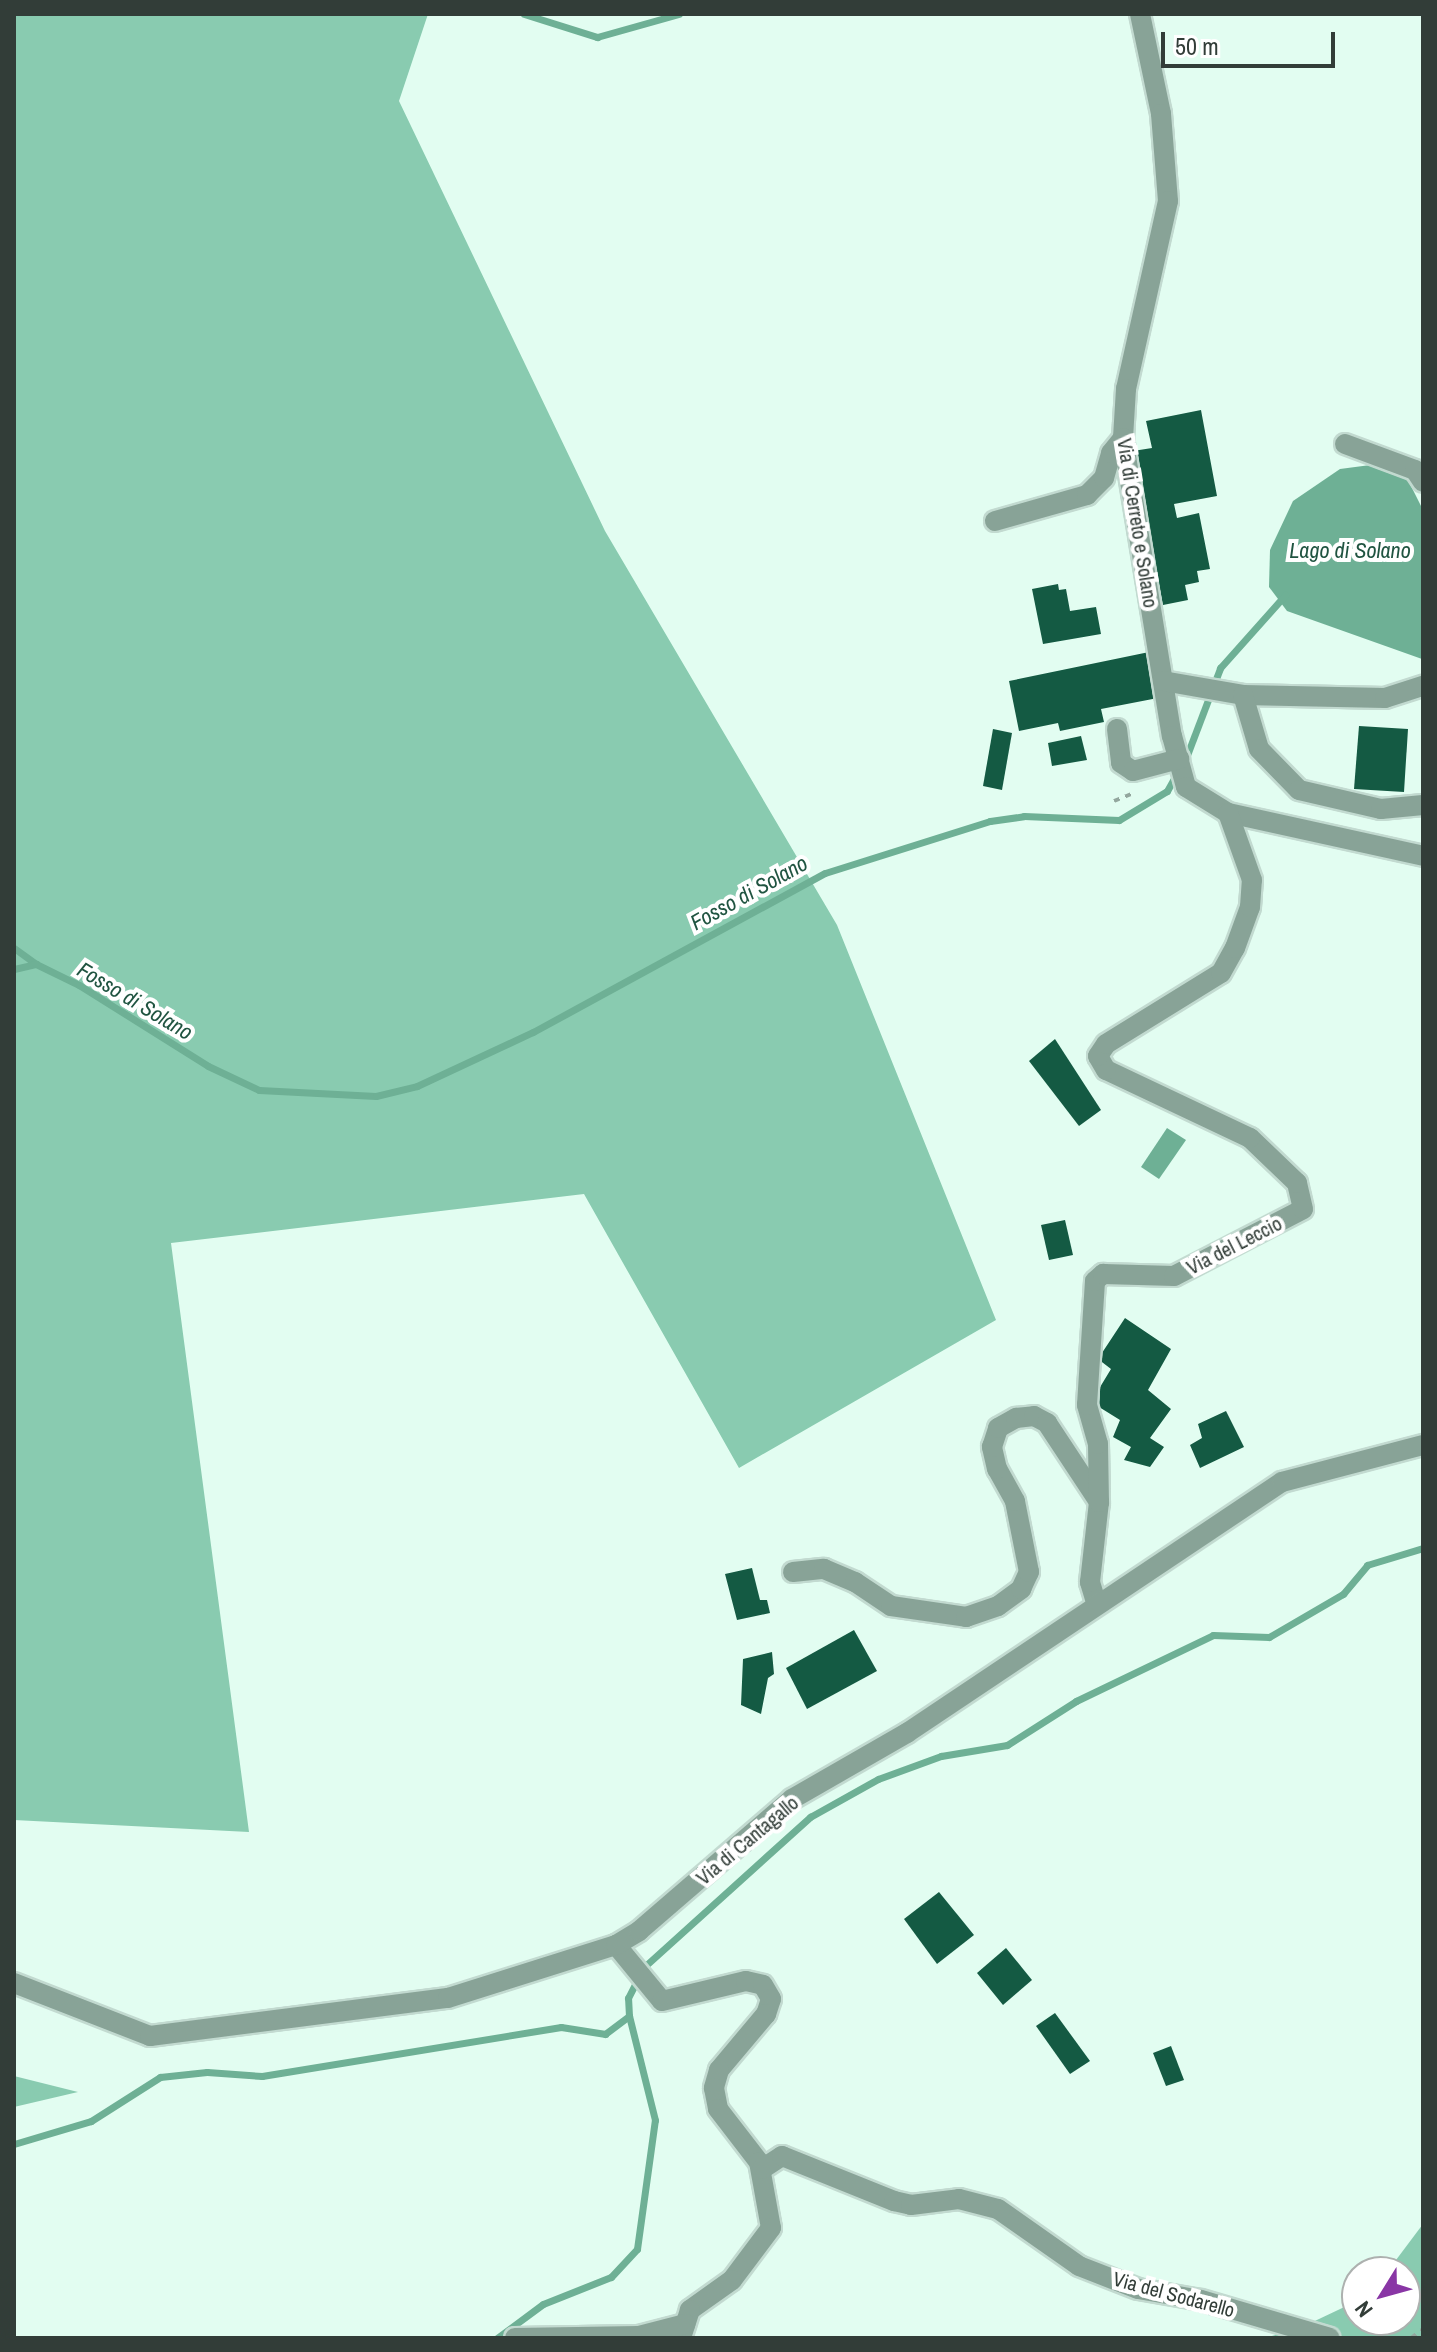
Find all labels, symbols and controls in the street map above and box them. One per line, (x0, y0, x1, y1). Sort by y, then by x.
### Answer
scale bar (1165, 16, 1339, 66)
text: 50 m (1175, 30, 1219, 62)
street label: Via di Cerreto e Solano (1113, 437, 1163, 609)
water label: Lago di Solano (1289, 538, 1411, 564)
water label: Fosso di Solano (686, 850, 812, 936)
water label: Fosso di Solano (73, 956, 197, 1046)
street label: Via del Leccio (1182, 1211, 1286, 1279)
street label: Via di Cantagallo (691, 1790, 803, 1890)
north arrow (1341, 2256, 1421, 2336)
street label: Via del Sodarello (1111, 2266, 1237, 2322)
text: N (1348, 2295, 1379, 2323)

